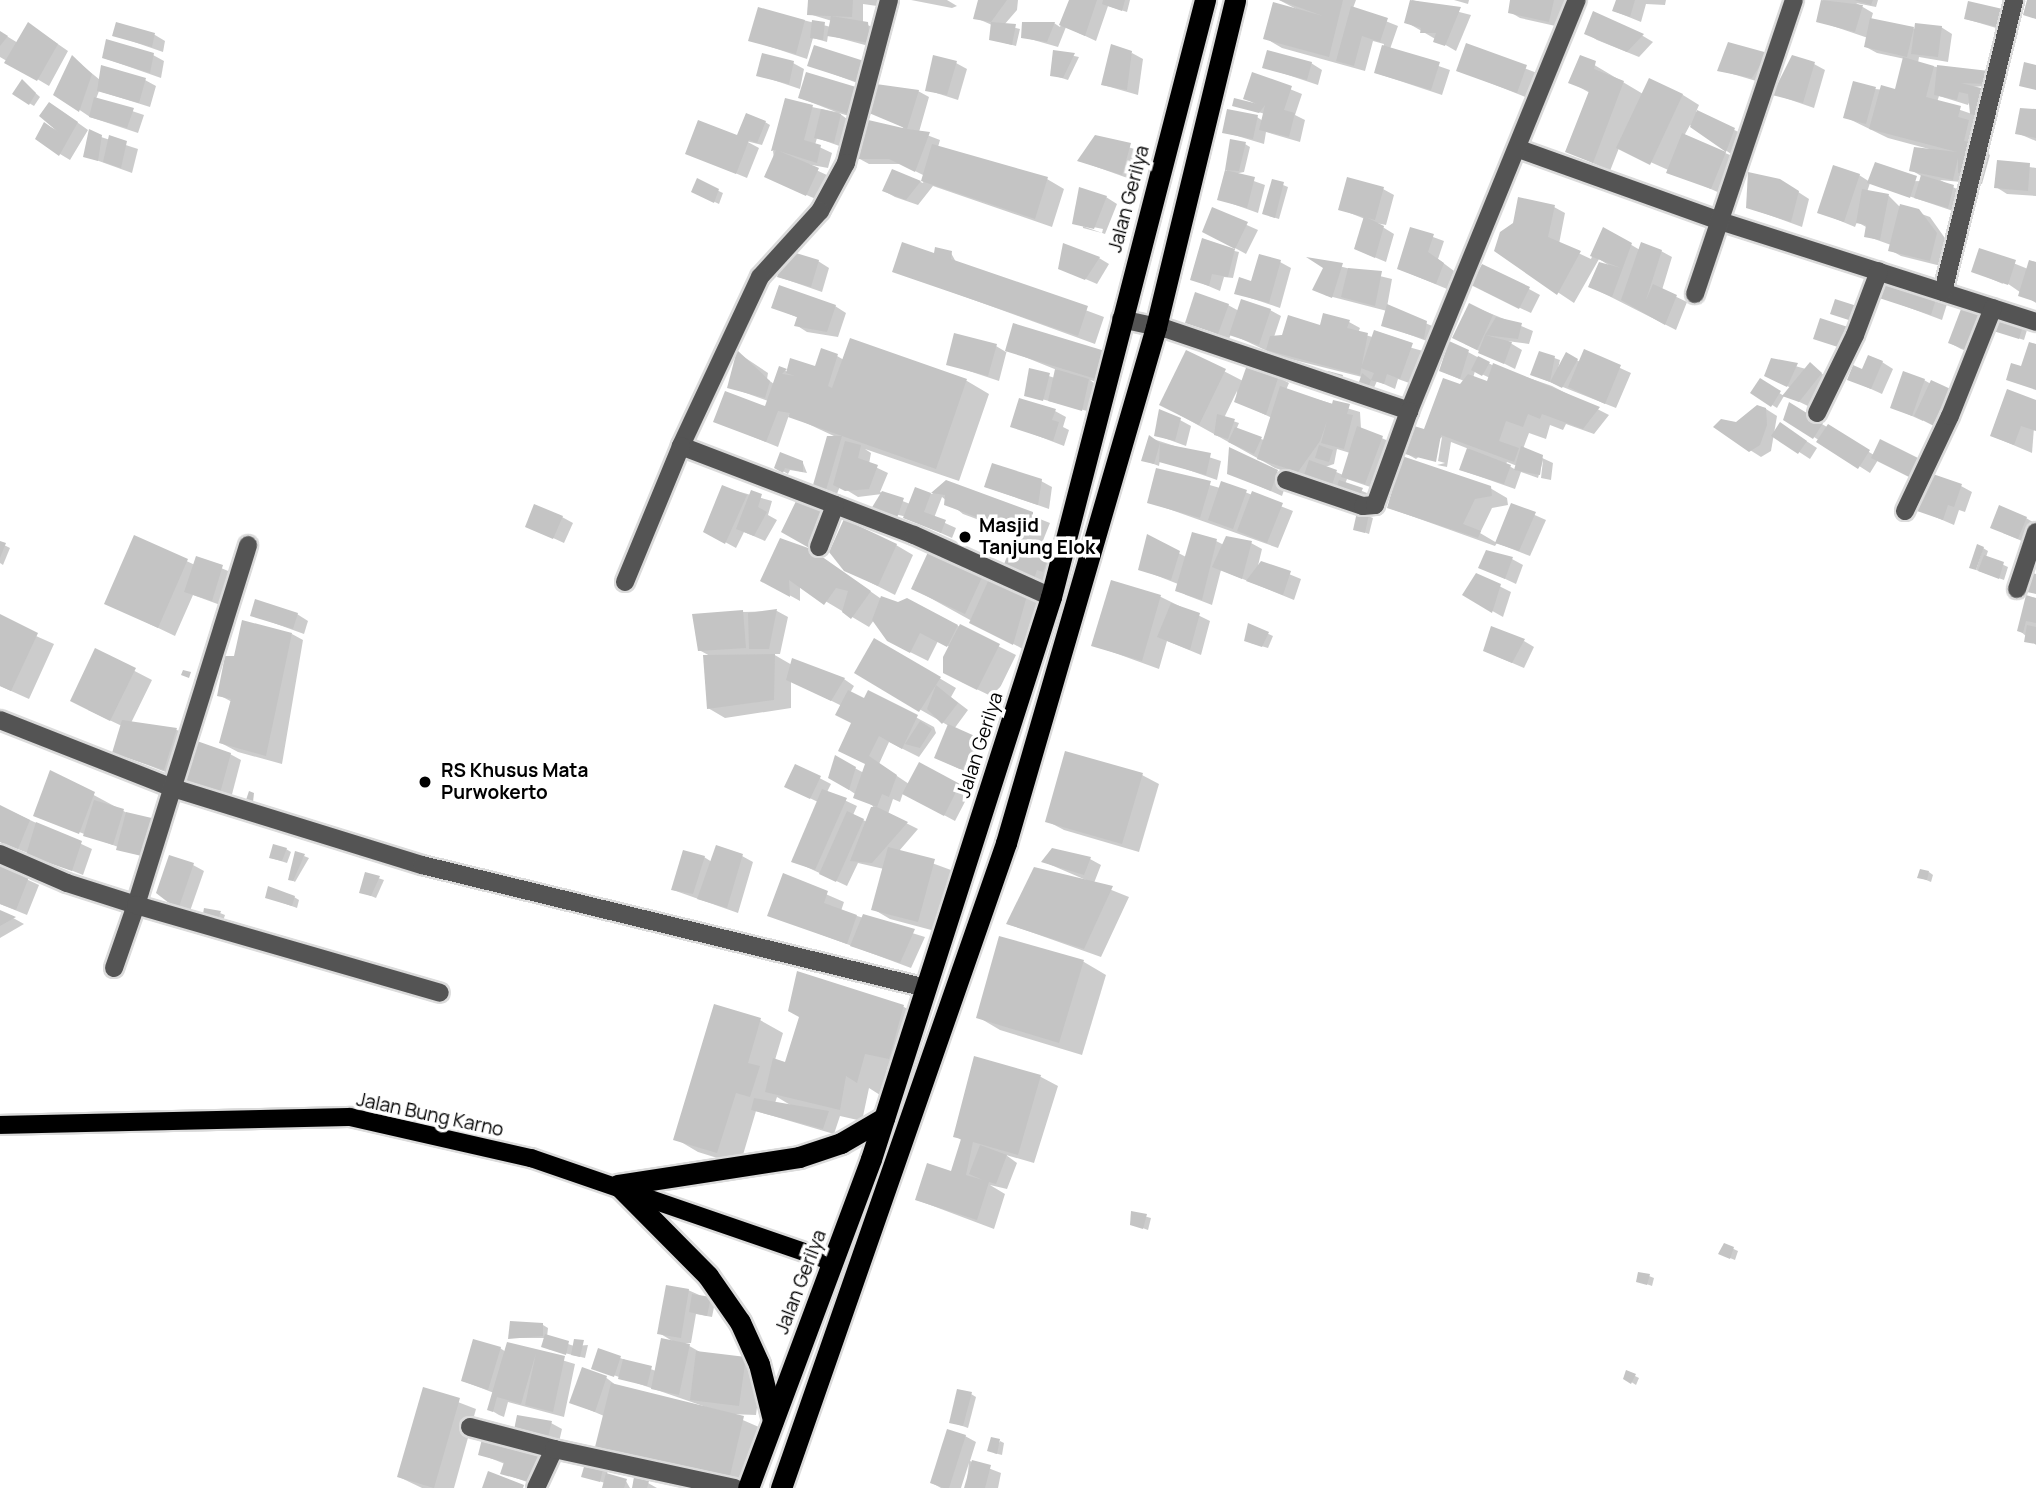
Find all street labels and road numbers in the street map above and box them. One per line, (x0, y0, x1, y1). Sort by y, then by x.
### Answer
street label: Jalan Gerilya (1104, 143, 1154, 255)
street label: Jalan Gerilya (952, 689, 1008, 801)
street label: Jalan Bung Karno (354, 1088, 506, 1142)
street label: Jalan Gerilya (771, 1227, 831, 1337)

